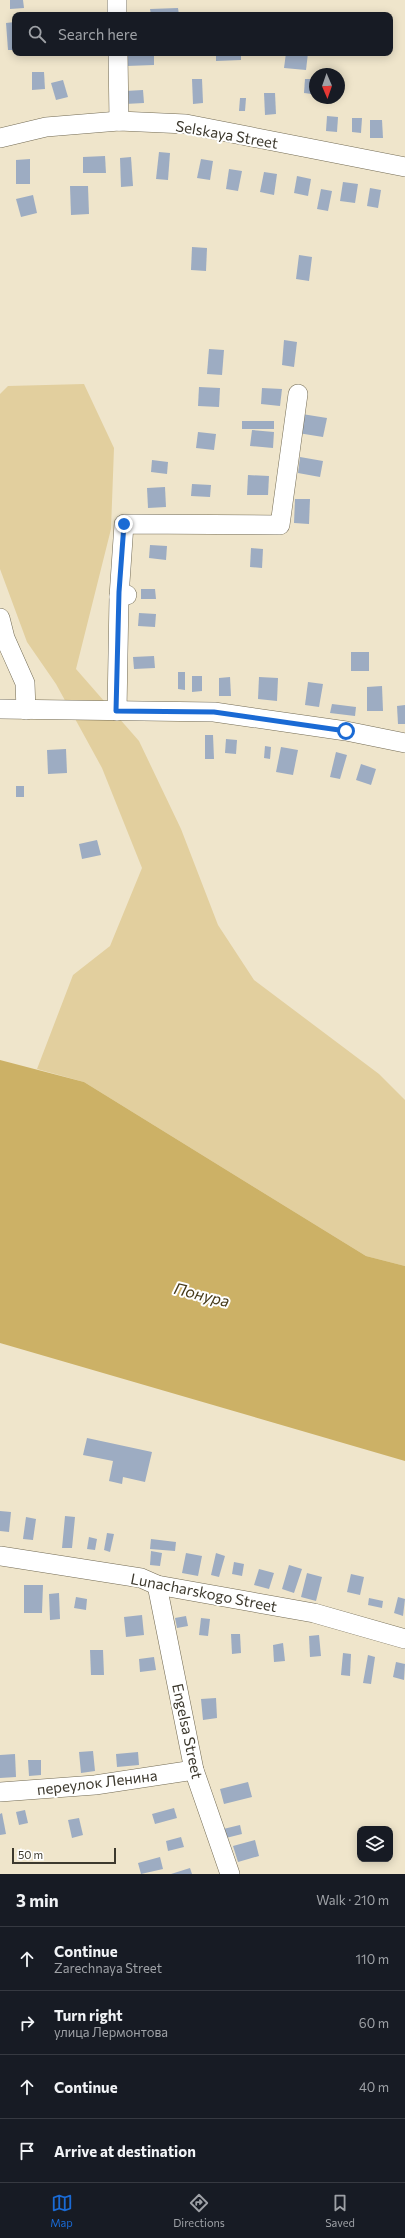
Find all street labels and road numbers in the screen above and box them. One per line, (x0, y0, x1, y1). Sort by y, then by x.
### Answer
street label: Selskaya Street (174, 116, 280, 152)
street label: Lunacharskogo Street (129, 1569, 279, 1615)
street label: Engelsa Street (169, 1682, 207, 1780)
street label: переулок Ленина (36, 1766, 158, 1798)

